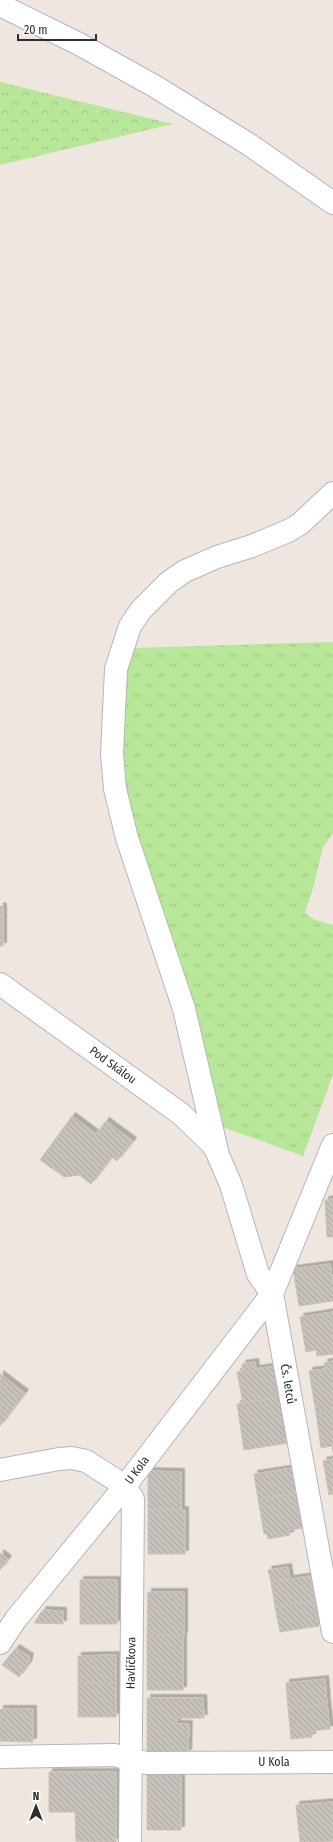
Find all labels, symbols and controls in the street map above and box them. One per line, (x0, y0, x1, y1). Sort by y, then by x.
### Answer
scale bar (18, 16, 96, 42)
text: 20 m (24, 23, 48, 37)
street label: Pod Skálou (87, 1043, 139, 1087)
street label: Čs. letců (278, 1363, 299, 1405)
street label: U Kola (122, 1453, 152, 1487)
street label: Havlíčkova (124, 1637, 138, 1689)
street label: U Kola (258, 1755, 290, 1769)
north arrow (16, 1786, 56, 1826)
text: N (33, 1790, 39, 1803)

